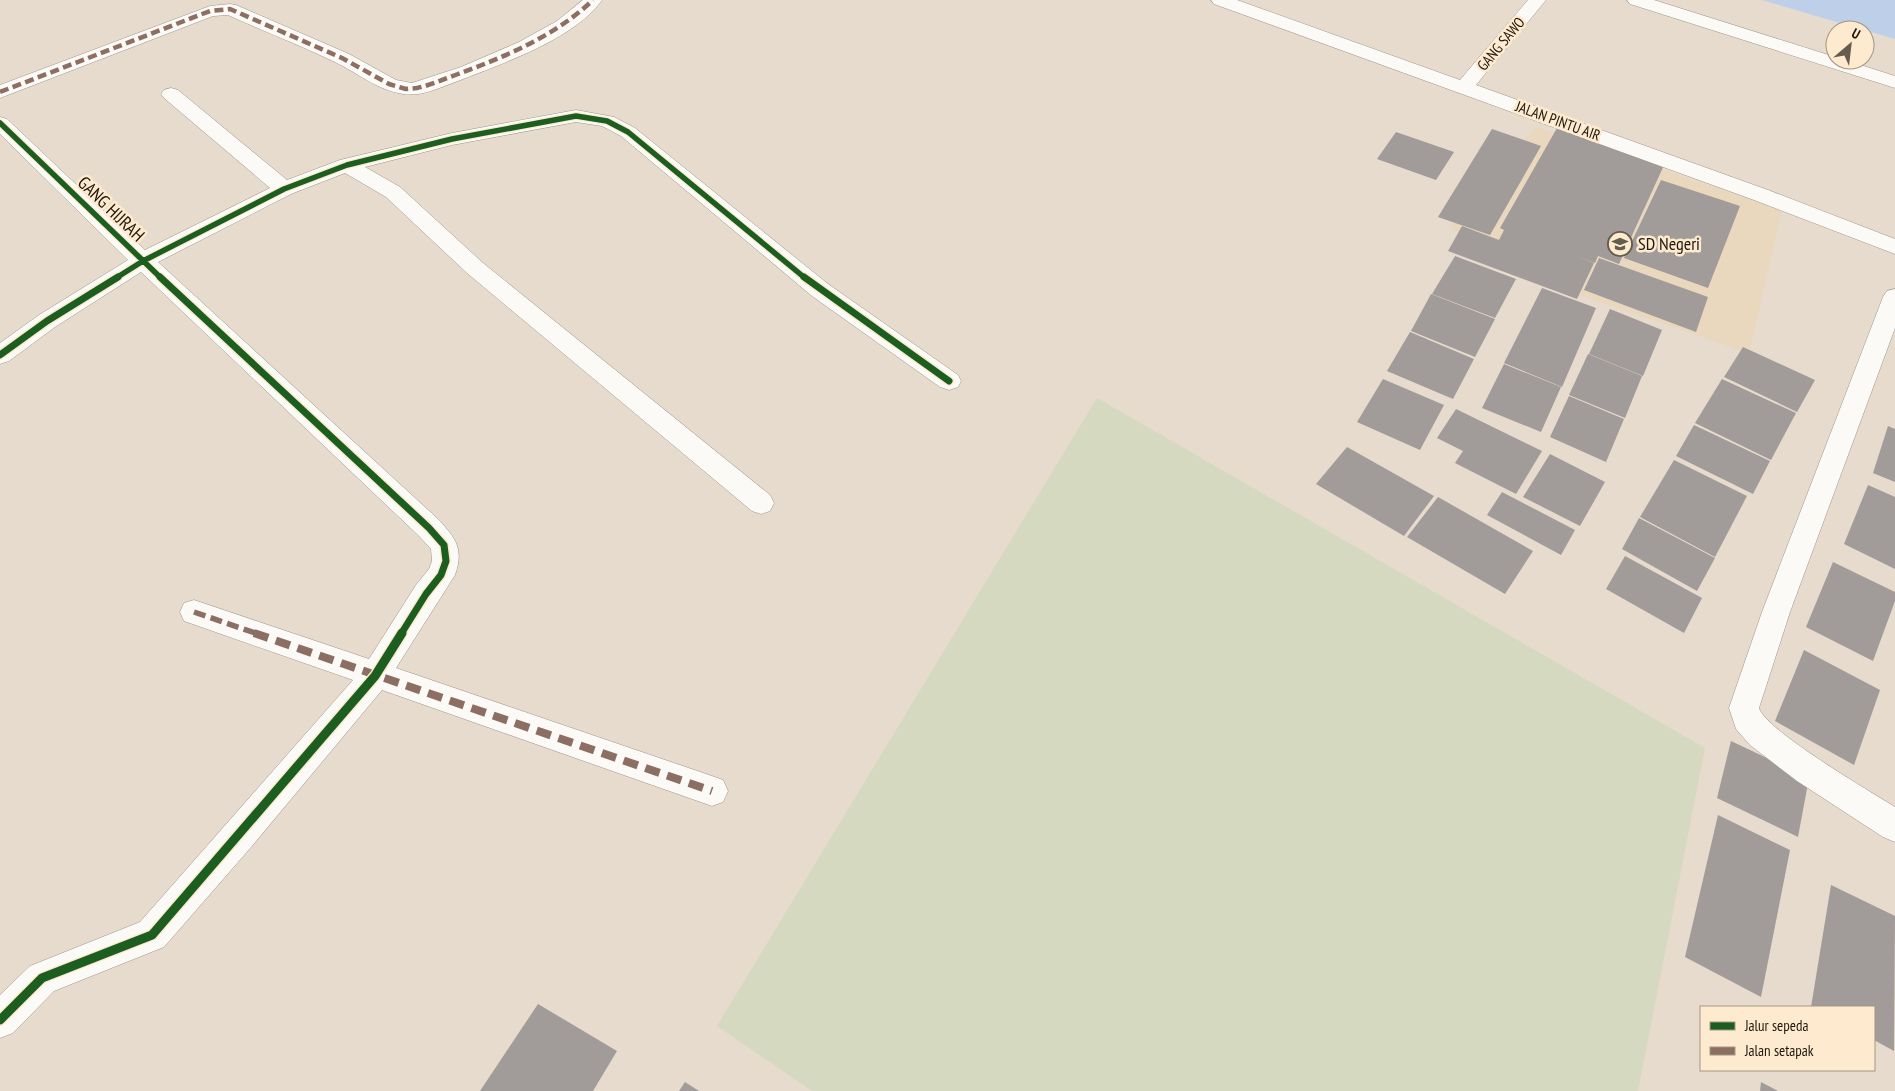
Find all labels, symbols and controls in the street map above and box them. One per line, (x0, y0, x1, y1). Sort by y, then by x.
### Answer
street label: GANG SAWO (1473, 13, 1529, 74)
north arrow (1825, 20, 1875, 70)
text: U (1849, 24, 1864, 43)
street label: JALAN PINTU AIR (1512, 96, 1603, 145)
street label: GANG HIJRAH (73, 171, 150, 246)
school or university icon: SD Negeri (1607, 231, 1633, 257)
place label: SD Negeri (1638, 232, 1700, 255)
legend (1700, 1006, 1875, 1071)
text: Jalur sepeda (1744, 1016, 1808, 1035)
text: Jalan setapak (1744, 1041, 1814, 1060)

